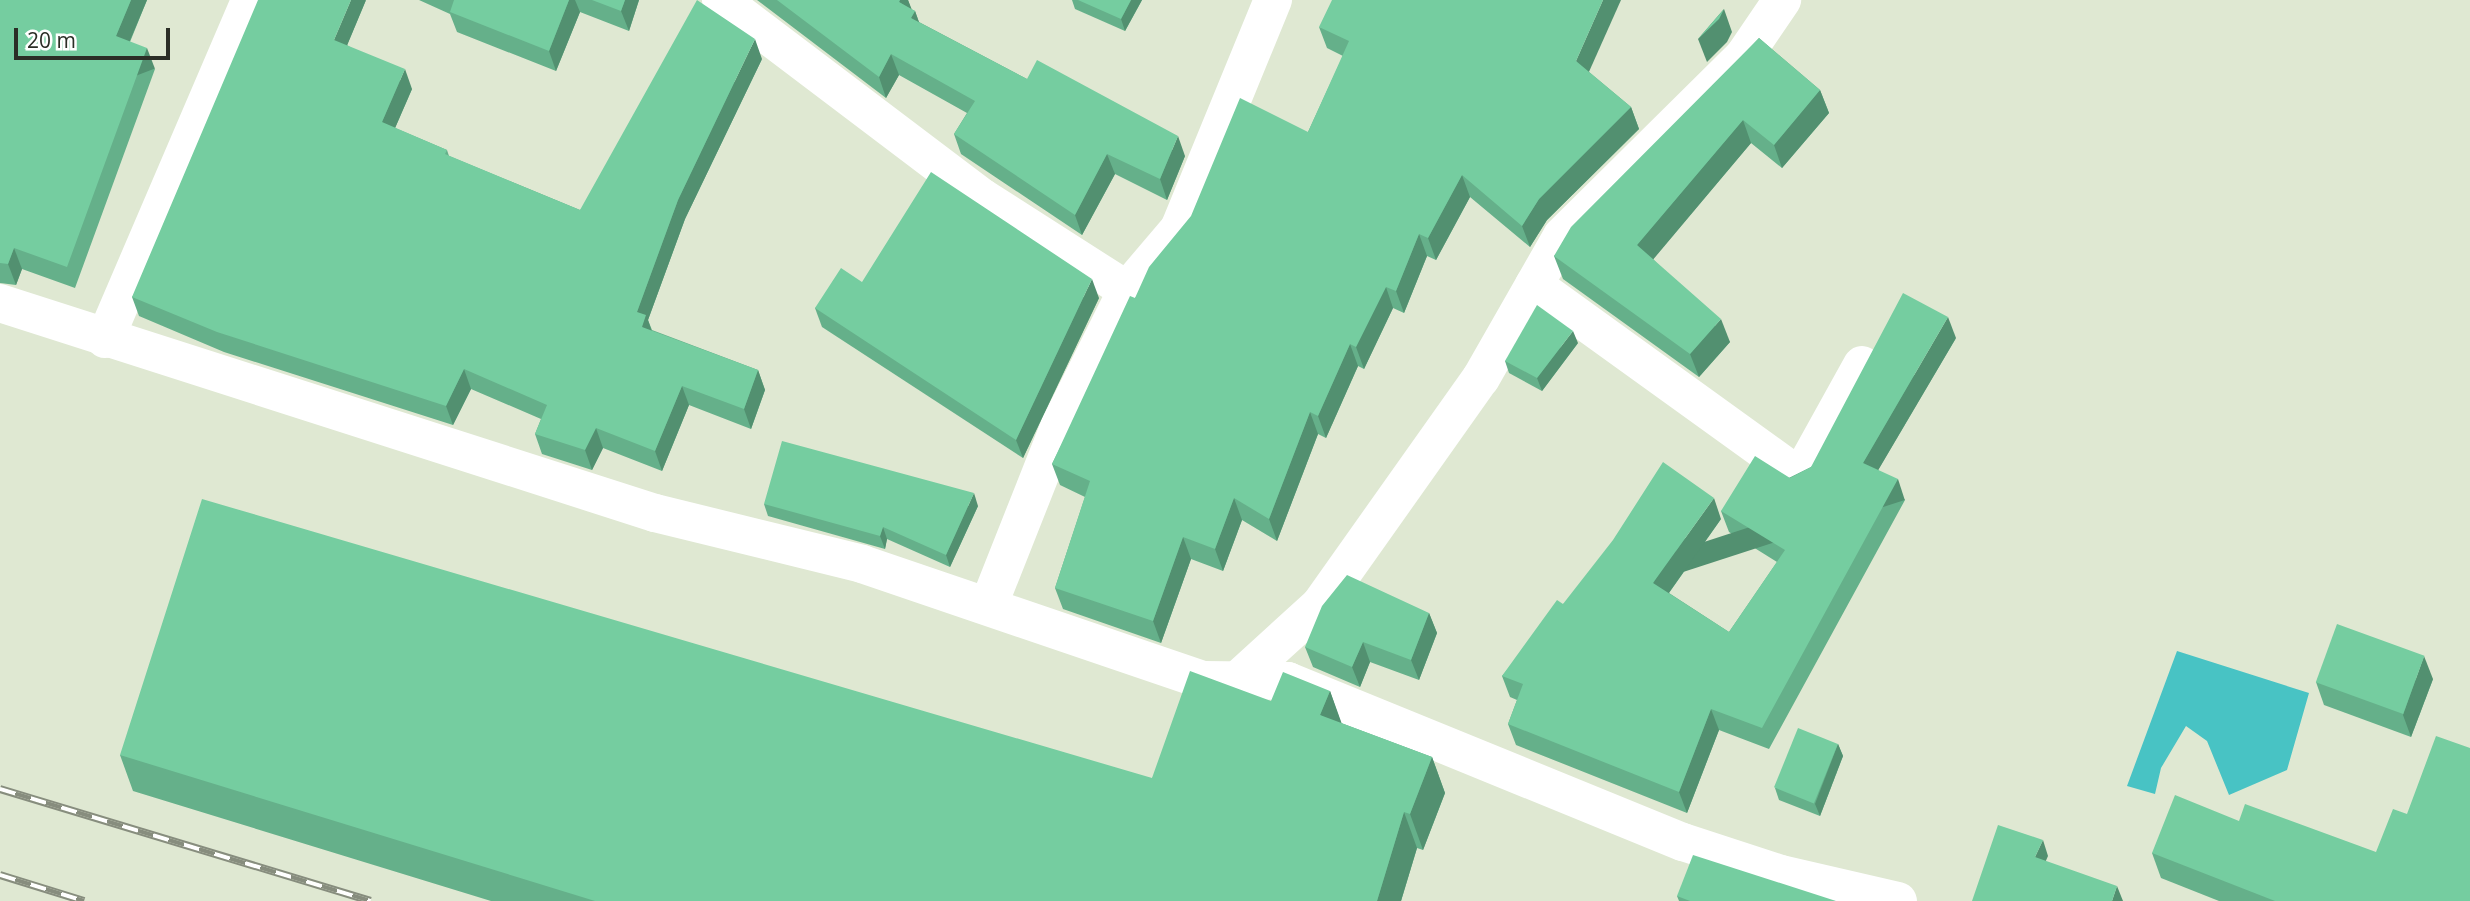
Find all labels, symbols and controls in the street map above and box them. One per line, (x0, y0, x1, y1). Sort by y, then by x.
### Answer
scale bar (18, 14, 173, 58)
text: 20 m (27, 26, 76, 54)

